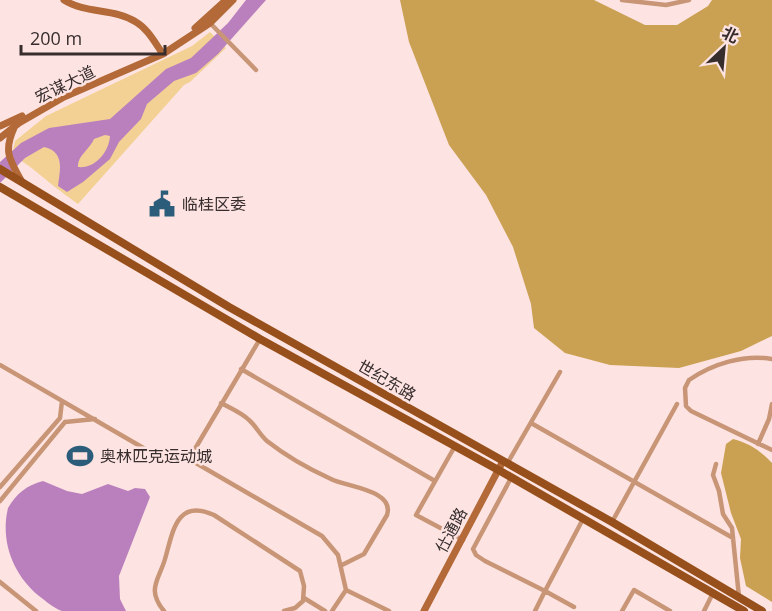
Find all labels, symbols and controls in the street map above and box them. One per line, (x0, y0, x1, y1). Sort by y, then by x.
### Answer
scale bar (21, 18, 165, 56)
north arrow (694, 18, 754, 78)
text: 北 (719, 21, 743, 48)
text: 200 m (30, 26, 82, 50)
street label: 宏谋大道 (31, 60, 99, 108)
public building icon: 临桂区委 (147, 189, 177, 219)
place label: 临桂区委 (182, 193, 246, 215)
street label: 世纪东路 (354, 354, 420, 406)
sports icon: 奥林匹克运动城 (65, 441, 95, 471)
place label: 奥林匹克运动城 (100, 445, 212, 467)
street label: 仕通路 (430, 504, 472, 556)

